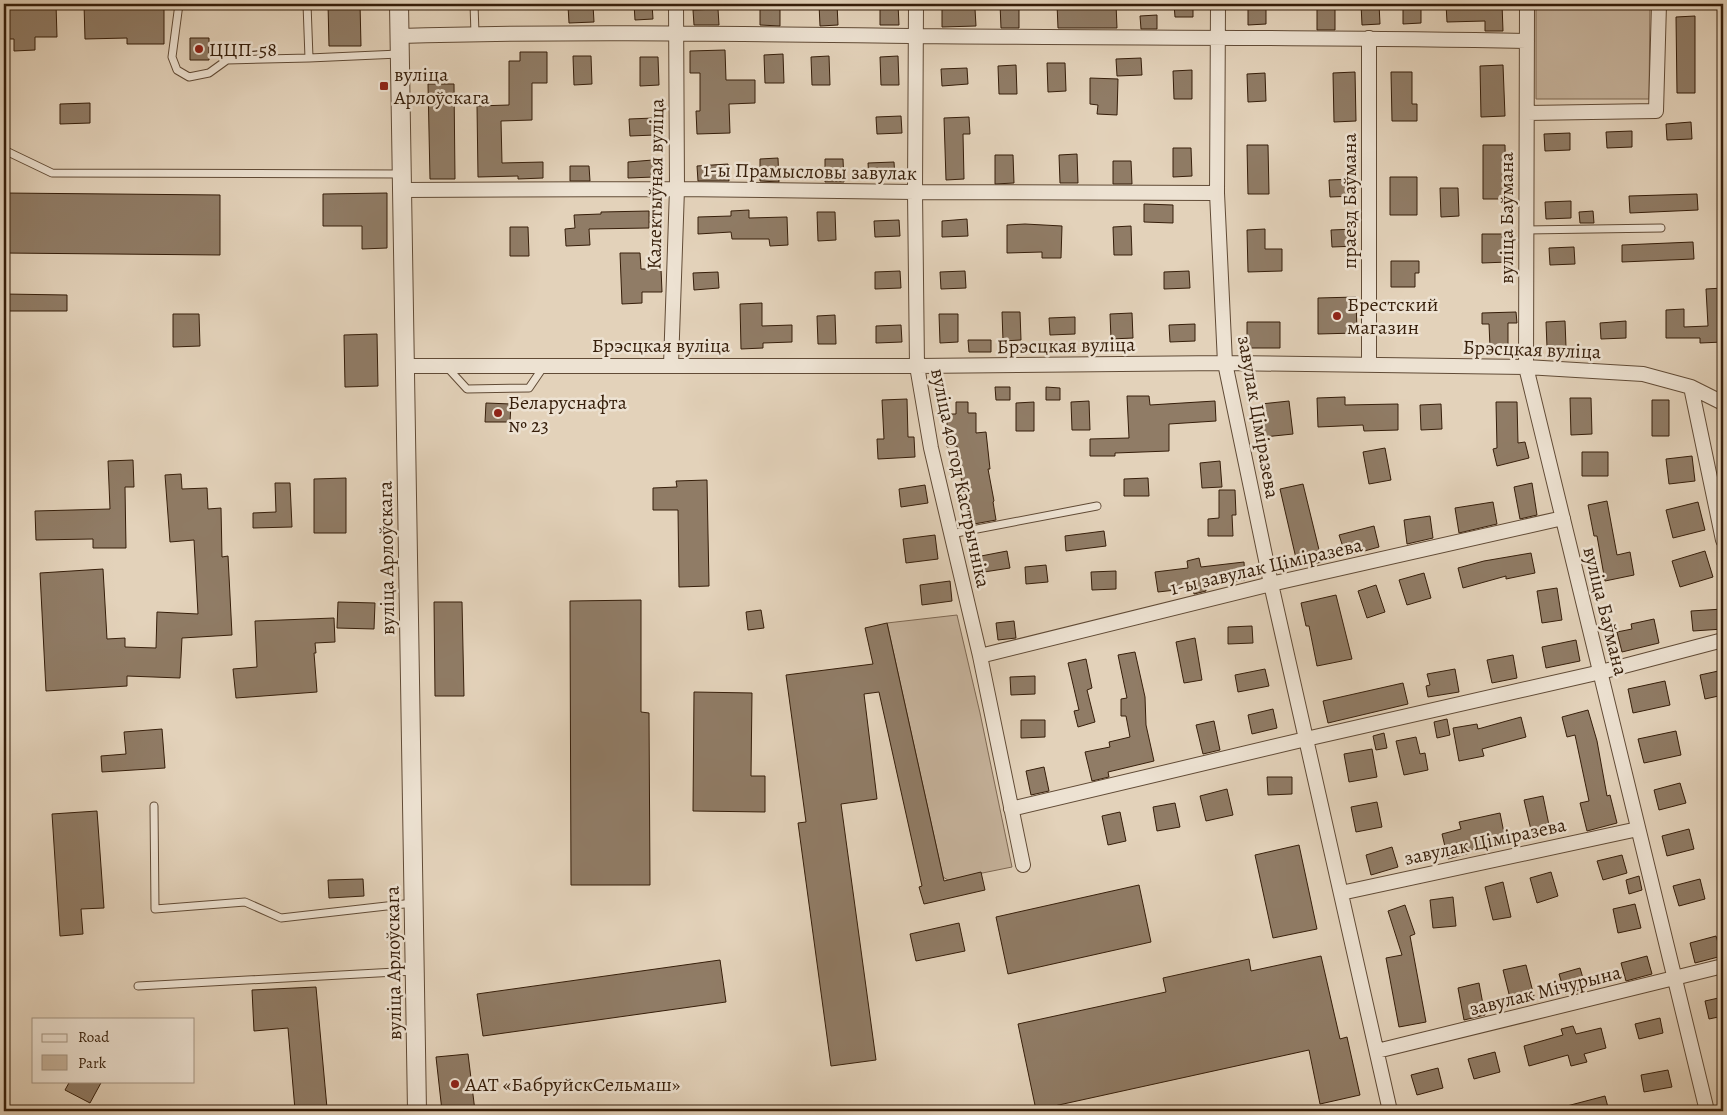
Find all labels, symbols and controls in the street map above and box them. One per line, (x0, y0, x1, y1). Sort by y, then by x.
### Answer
place label: ЦЦП-58 (209, 36, 277, 63)
marker: ЦЦП-58 (193, 43, 205, 55)
place label: вуліца Арлоўскага (393, 61, 490, 111)
marker: вуліца Арлоўскага (378, 80, 390, 92)
street label: Калектыўная вуліца (641, 97, 671, 270)
street label: праезд Баўмана (1336, 132, 1363, 269)
street label: вуліца Баўмана (1493, 151, 1520, 284)
street label: 1-ы Прамысловы завулак (703, 156, 917, 187)
place label: Брестский магазин (1347, 291, 1439, 341)
marker: Брестский магазин (1331, 310, 1343, 322)
street label: Брэсцкая вуліца (996, 331, 1136, 360)
street label: Брэсцкая вуліца (592, 332, 731, 359)
street label: завулак Ціміразева (1231, 334, 1286, 501)
street label: Брэсцкая вуліца (1462, 334, 1603, 365)
street label: вуліца 40 год Кастрычніка (924, 366, 997, 591)
place label: Беларуснафта № 23 (508, 389, 628, 439)
marker: Беларуснафта № 23 (492, 407, 504, 419)
street label: вуліца Арлоўскага (372, 480, 401, 635)
street label: 1-ы завулак Ціміразева (1167, 531, 1366, 602)
street label: вуліца Баўмана (1576, 544, 1635, 679)
street label: завулак Ціміразева (1402, 811, 1569, 872)
street label: вуліца Арлоўскага (379, 885, 408, 1040)
street label: завулак Мічурына (1466, 958, 1625, 1022)
legend (32, 1018, 195, 1082)
text: Road (78, 1027, 110, 1047)
text: Park (78, 1053, 107, 1073)
place label: ААТ «БабруйскСельмаш» (464, 1071, 681, 1098)
marker: ААТ «БабруйскСельмаш» (449, 1078, 461, 1090)

